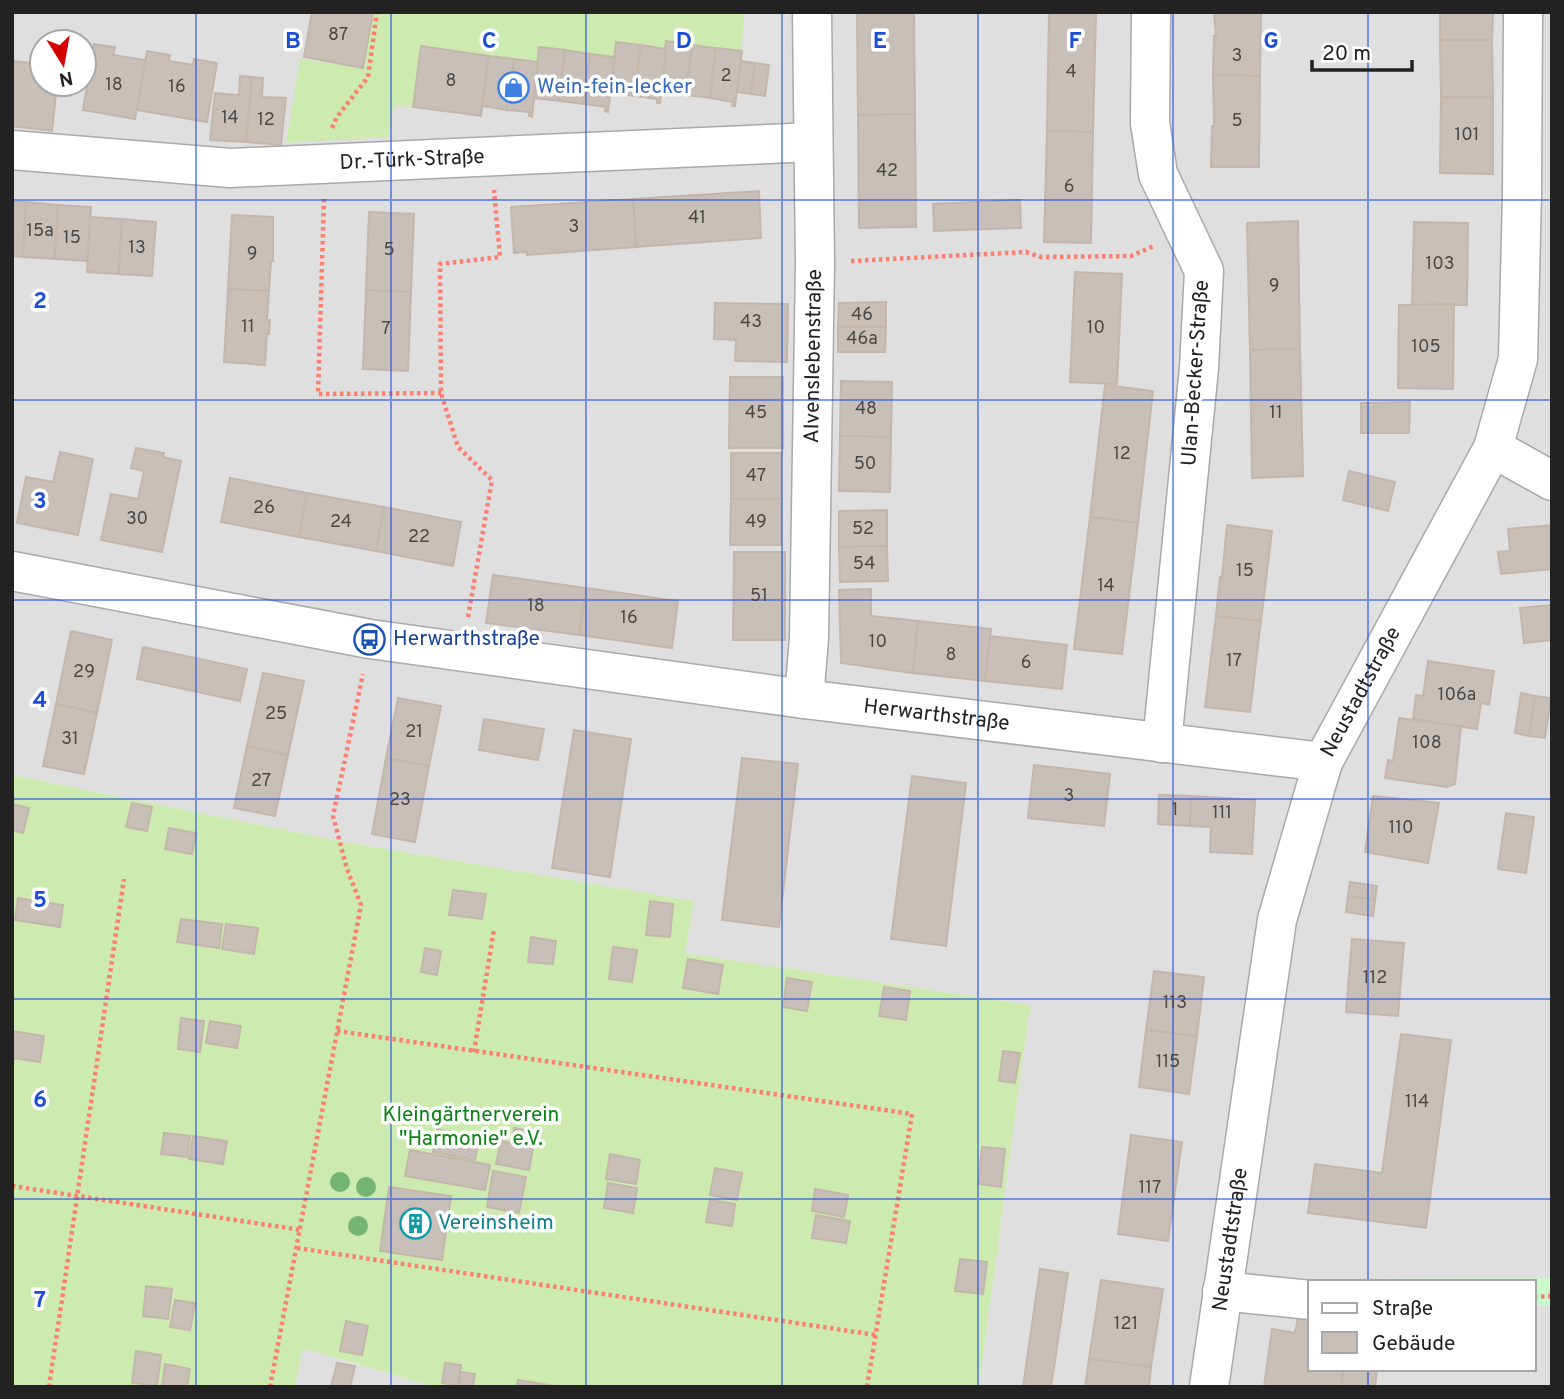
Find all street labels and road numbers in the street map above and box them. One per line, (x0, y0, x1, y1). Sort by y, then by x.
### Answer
street label: Dr.-Türk-Straße (339, 143, 485, 177)
street label: Alvenslebenstraße (799, 269, 828, 444)
street label: Ulan-Becker-Straße (1176, 279, 1216, 467)
street label: Neustadtstraße (1315, 622, 1407, 762)
street label: Herwarthstraße (862, 693, 1011, 737)
street label: Neustadtstraße (1207, 1166, 1254, 1313)

